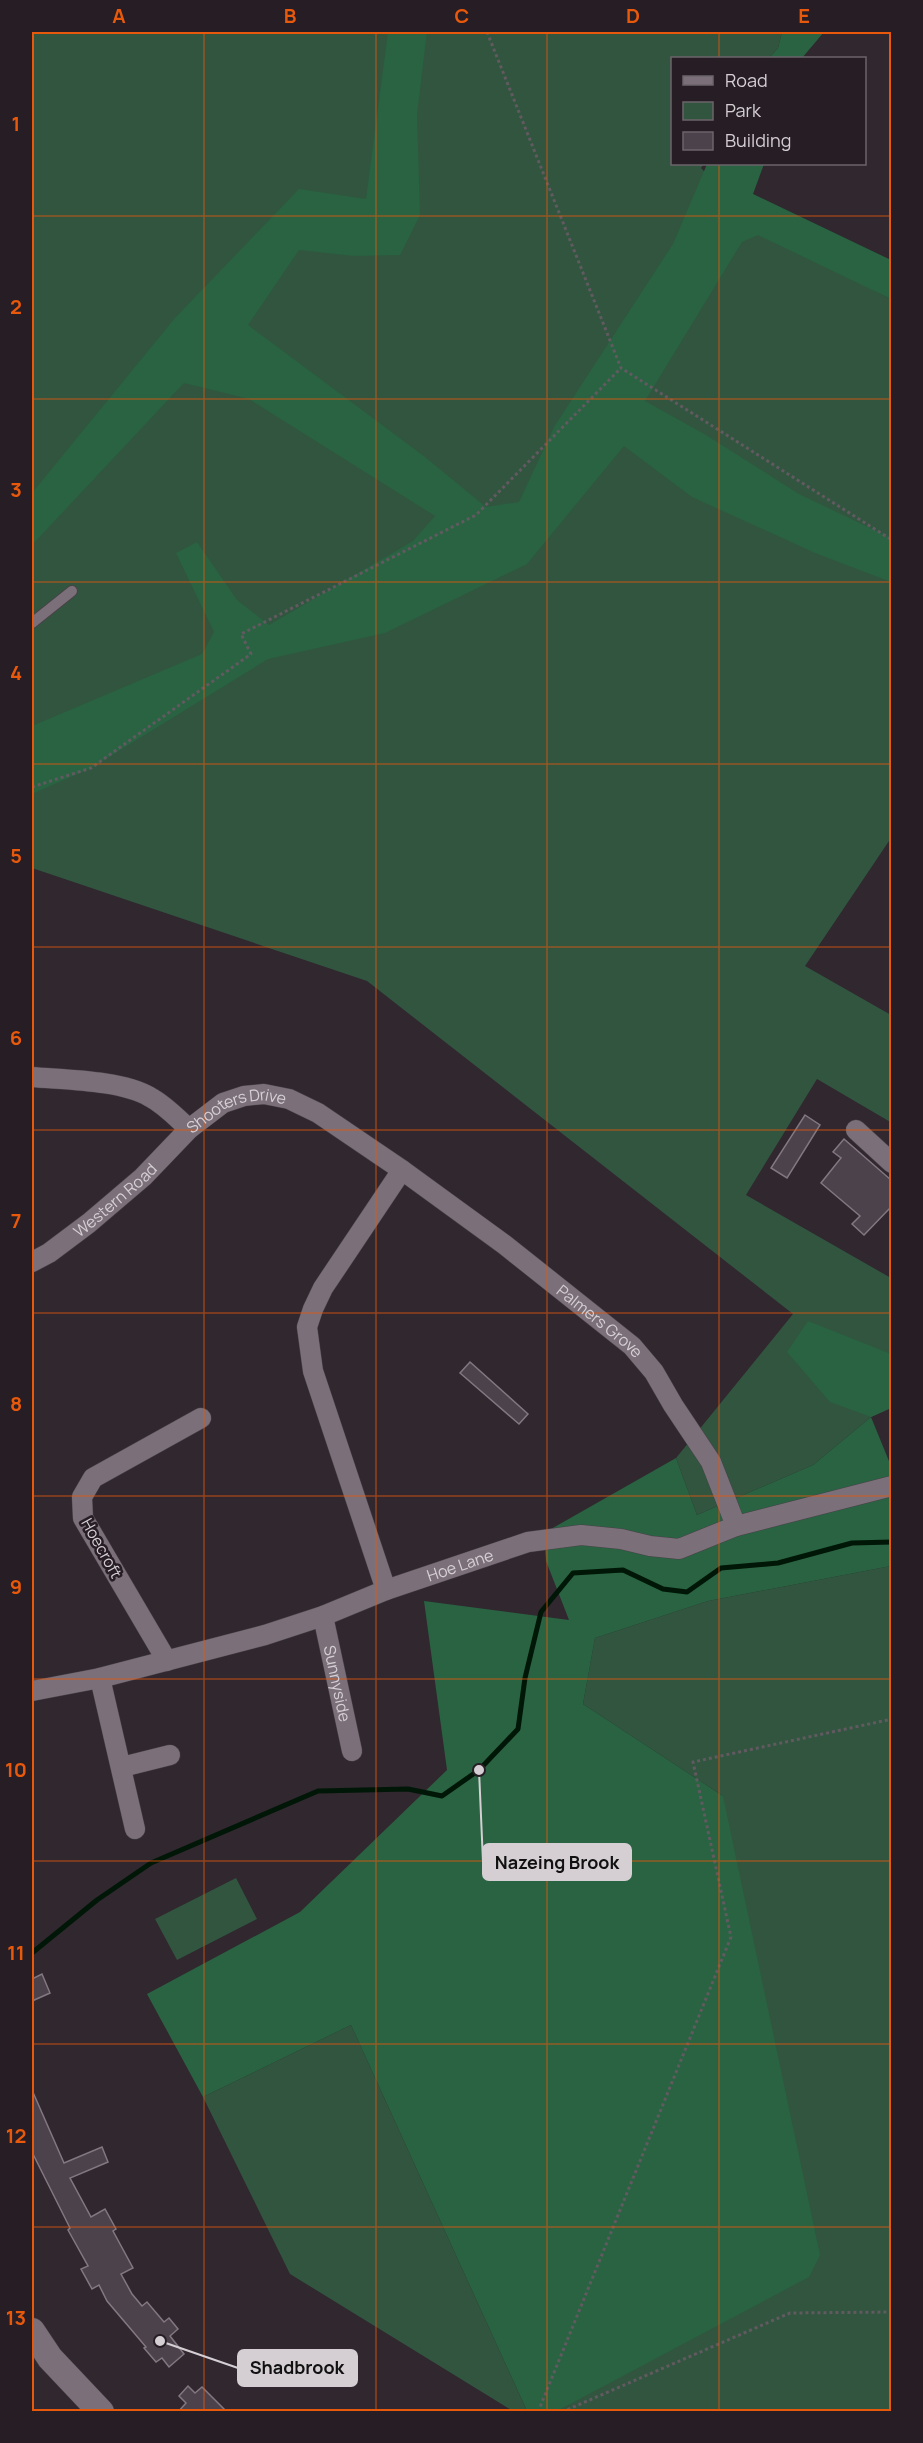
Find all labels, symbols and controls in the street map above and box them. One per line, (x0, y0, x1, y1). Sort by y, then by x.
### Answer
text: A (112, 2, 126, 29)
text: B (284, 2, 297, 29)
text: C (455, 2, 469, 29)
text: D (626, 2, 640, 29)
text: E (798, 2, 810, 29)
legend (671, 57, 866, 165)
text: Road (725, 68, 768, 92)
text: Park (725, 98, 762, 122)
text: 1 (12, 110, 20, 137)
text: Building (725, 128, 791, 152)
text: 2 (10, 293, 22, 320)
text: 3 (10, 476, 22, 503)
text: 4 (10, 659, 22, 686)
text: 5 (10, 842, 22, 869)
text: 6 (10, 1024, 22, 1051)
street label: Shooters Drive (182, 1083, 288, 1138)
street label: Western Road (69, 1158, 162, 1242)
text: 7 (11, 1207, 21, 1234)
street label: Palmers Grove (552, 1279, 648, 1362)
text: 8 (10, 1390, 22, 1417)
street label: Hoecroft (76, 1514, 128, 1582)
street label: Hoe Lane (424, 1544, 496, 1586)
text: 9 (10, 1573, 22, 1600)
street label: Sunnyside (319, 1643, 356, 1724)
text: 10 (5, 1756, 27, 1783)
callout: Nazeing Brook (483, 1844, 631, 1880)
text: Nazeing Brook (495, 1850, 620, 1874)
text: 11 (7, 1939, 25, 1966)
text: 12 (6, 2122, 26, 2149)
text: 13 (6, 2304, 26, 2331)
callout: Shadbrook (238, 2350, 357, 2386)
text: Shadbrook (250, 2355, 346, 2379)

